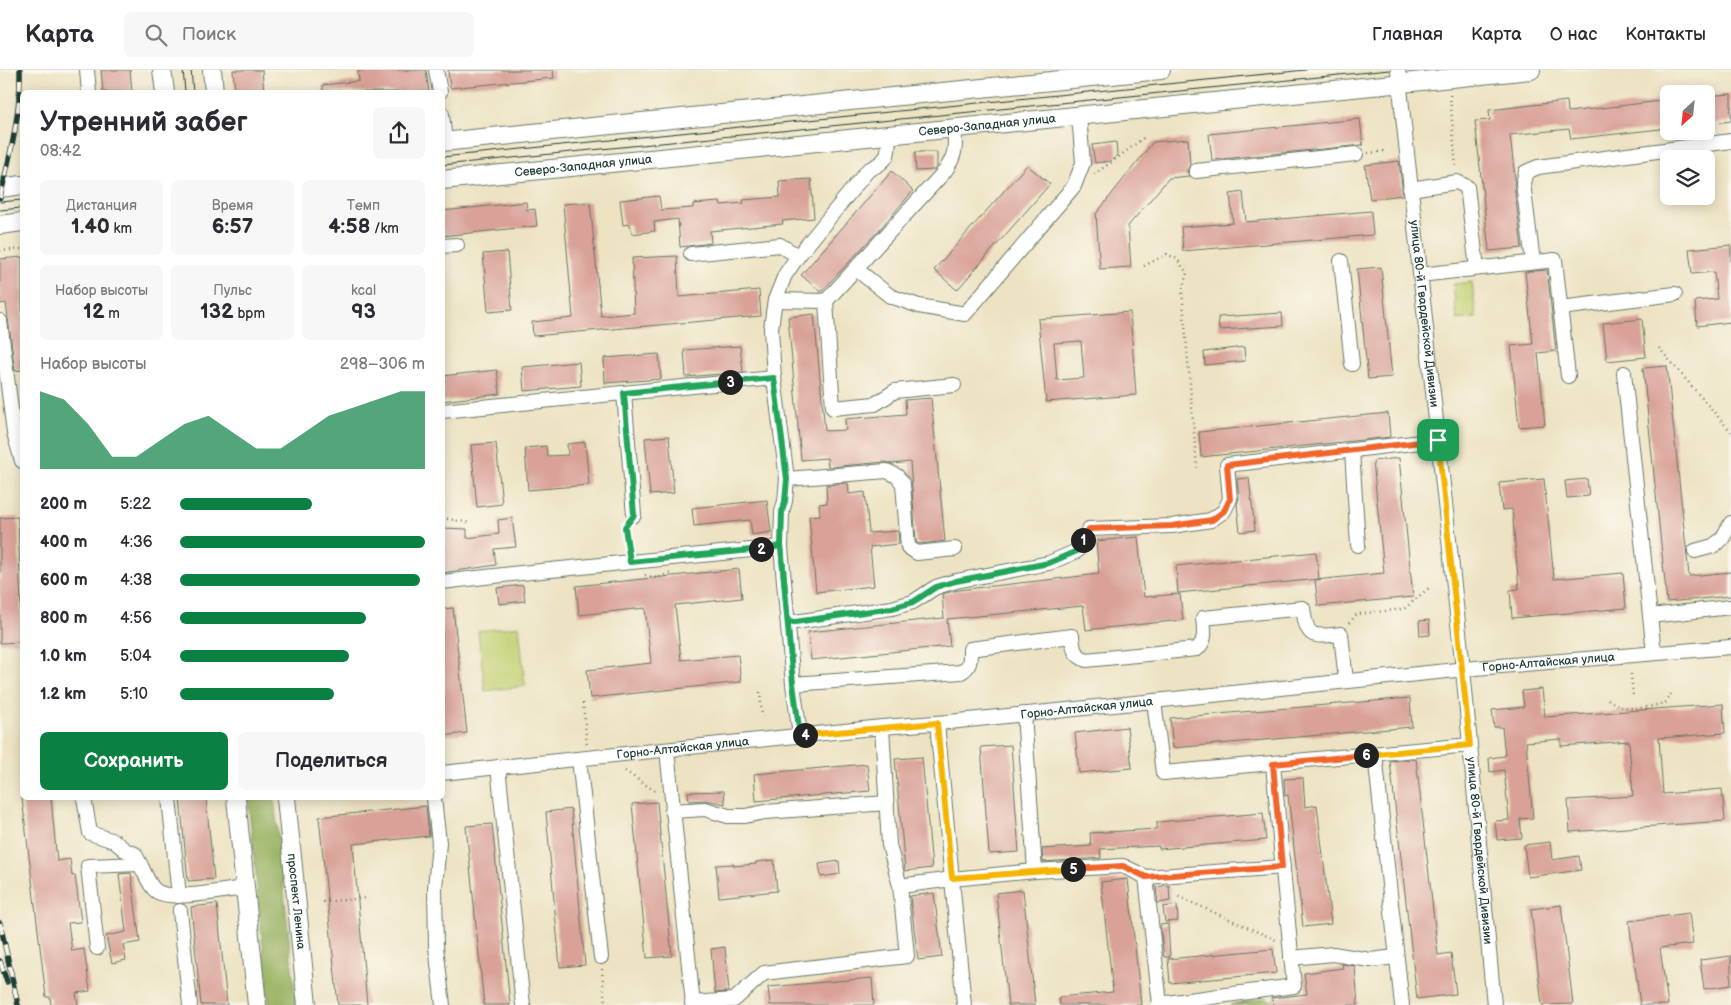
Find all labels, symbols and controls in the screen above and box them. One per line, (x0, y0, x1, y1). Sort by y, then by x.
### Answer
search box (124, 12, 474, 57)
text: Карта (25, 20, 94, 49)
icon: search (142, 21, 170, 49)
text: Поиск (182, 23, 236, 46)
text: Главная (1372, 24, 1443, 45)
text: Карта (1471, 24, 1522, 45)
text: О нас (1550, 24, 1597, 45)
text: Контакты (1625, 24, 1706, 45)
north arrow (1660, 85, 1715, 140)
map controls (1660, 85, 1715, 205)
text: Утренний забег (40, 106, 248, 139)
button: share (373, 107, 425, 159)
street label: Северо-Западная улица (918, 111, 1057, 140)
text: 08:42 (40, 142, 81, 161)
button: layers (1660, 150, 1715, 205)
street label: Северо-Западная улица (514, 152, 653, 181)
text: Дистанция (66, 197, 137, 214)
text: Время (212, 197, 253, 214)
text: Темп (347, 197, 380, 214)
text: 1.40 (71, 214, 110, 239)
text: 6:57 (212, 214, 253, 239)
text: 4:58 (328, 214, 370, 239)
street label: улица 80-й Гвардейской Дивизии (1406, 219, 1442, 408)
text: km (110, 220, 132, 237)
text: /km (370, 220, 399, 237)
text: Набор высоты (55, 282, 148, 299)
text: Пульс (213, 282, 252, 299)
text: kcal (351, 282, 376, 299)
text: 12 (83, 299, 105, 324)
text: 132 (200, 299, 234, 324)
text: 93 (351, 299, 376, 324)
text: m (105, 305, 120, 322)
text: bpm (234, 305, 265, 322)
text: Набор высоты (40, 355, 147, 374)
text: 298–306 m (340, 355, 425, 374)
pin: 3 (718, 370, 742, 394)
text: 3 (726, 374, 735, 391)
pin (1417, 419, 1459, 461)
icon: arrive (1424, 426, 1452, 454)
text: 200 m (40, 495, 87, 514)
text: 5:22 (120, 495, 151, 514)
pin: 1 (1070, 528, 1096, 552)
text: 1 (1081, 532, 1086, 549)
text: 400 m (40, 533, 87, 552)
text: 4:36 (120, 533, 153, 552)
pin: 2 (748, 536, 774, 562)
text: 2 (757, 541, 766, 558)
text: 600 m (40, 571, 88, 590)
text: 4:38 (120, 571, 152, 590)
text: 800 m (40, 609, 88, 628)
text: 4:56 (120, 609, 152, 628)
text: 1.0 km (40, 647, 87, 666)
text: 5:04 (120, 647, 152, 666)
street label: Горно-Алтайская улица (1482, 650, 1615, 675)
text: 1.2 km (40, 685, 86, 704)
text: 5:10 (120, 685, 148, 704)
street label: Горно-Алтайская улица (1020, 694, 1154, 723)
pin: 4 (792, 722, 818, 748)
text: 4 (801, 727, 810, 744)
button: Сохранить (40, 732, 228, 790)
button: Поделиться (238, 732, 425, 790)
street label: Горно-Алтайская улица (616, 734, 750, 763)
pin: 6 (1354, 742, 1378, 768)
text: 6 (1362, 747, 1371, 764)
street label: улица 80-й Гвардейской Дивизии (1463, 756, 1495, 945)
street label: проспект Ленина (284, 853, 308, 950)
pin: 5 (1060, 856, 1086, 882)
text: 5 (1069, 861, 1078, 878)

